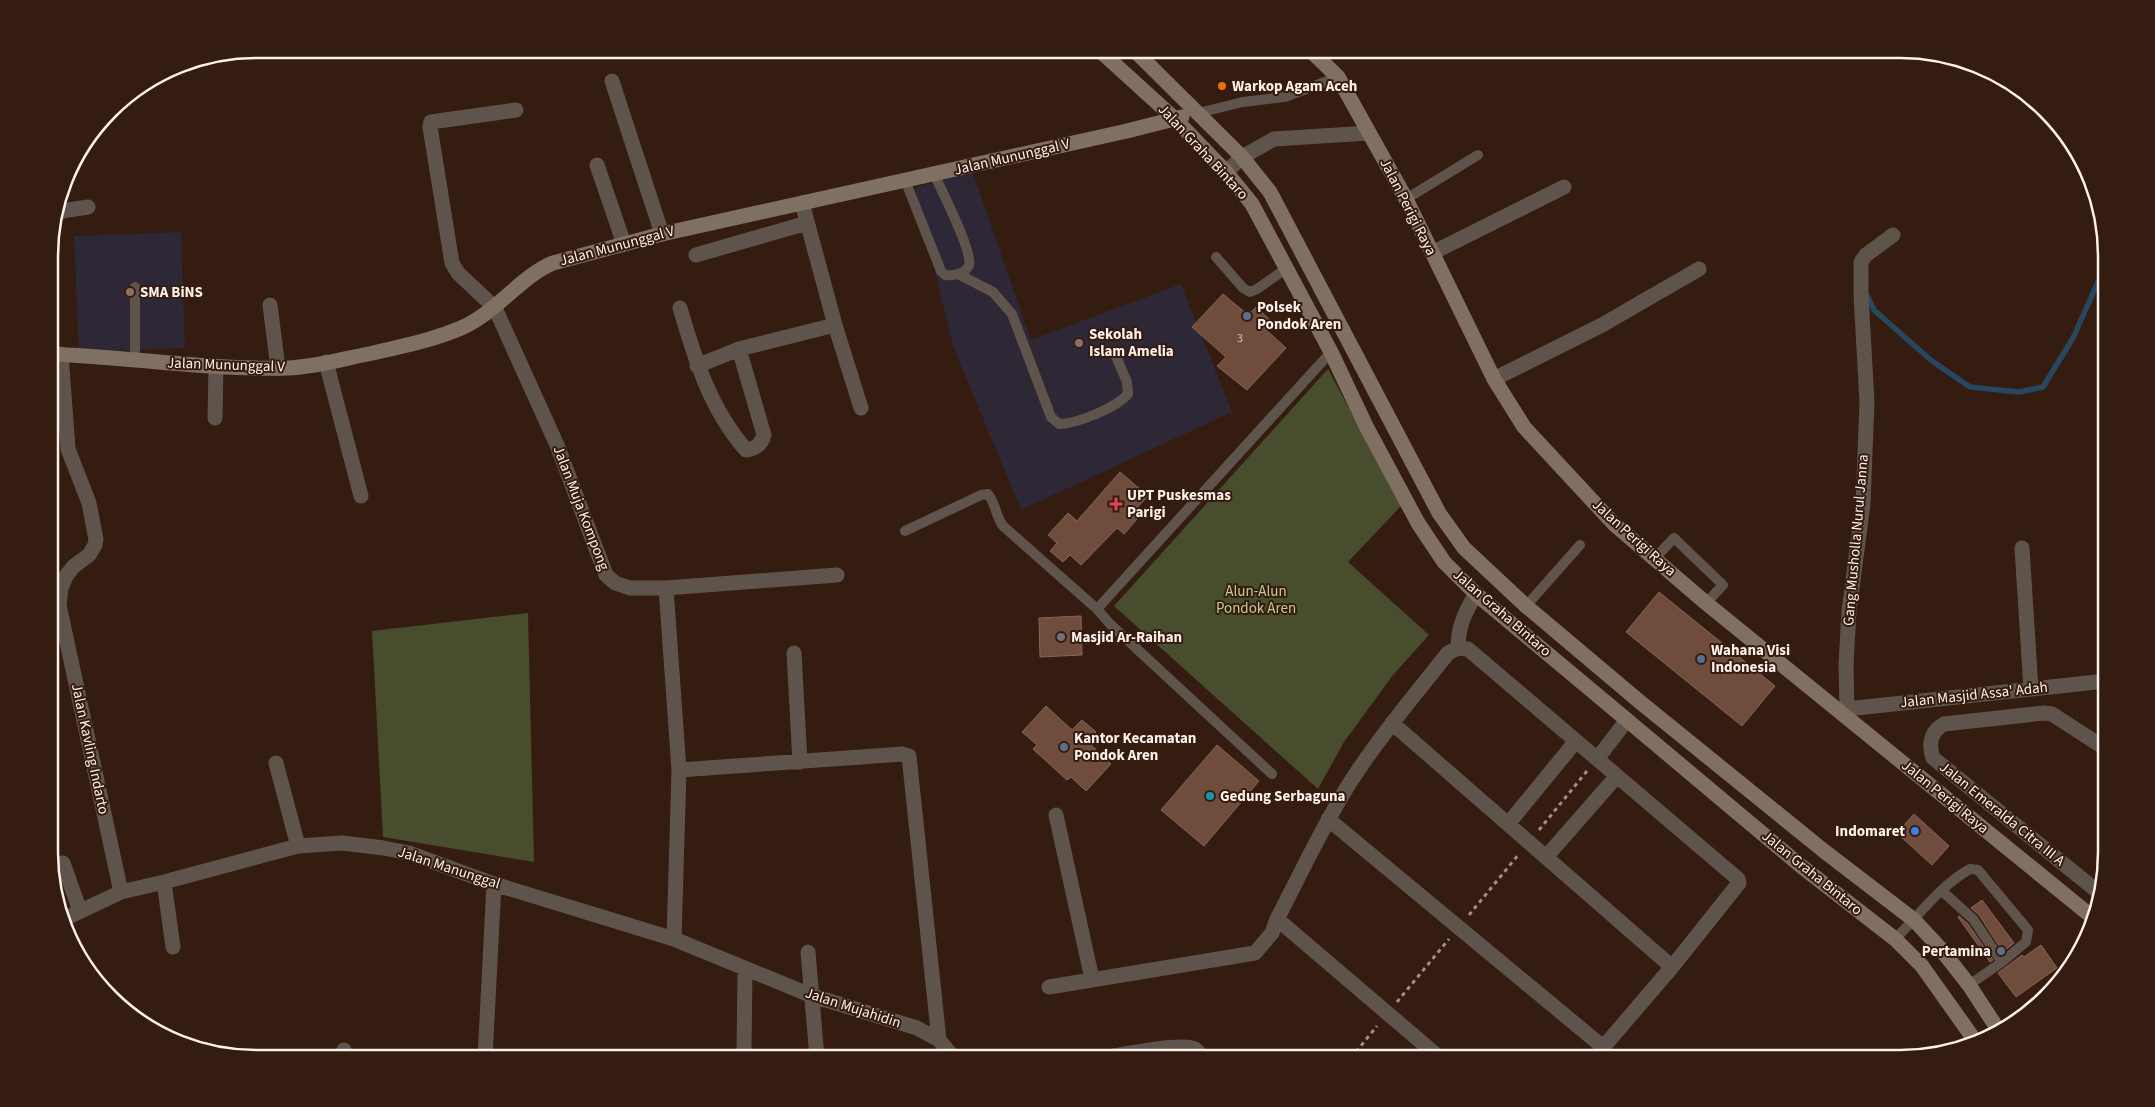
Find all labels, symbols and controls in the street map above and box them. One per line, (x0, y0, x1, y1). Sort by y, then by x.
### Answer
place label: Warkop Agam Aceh (1232, 76, 1357, 97)
marker: Warkop Agam Aceh (1216, 80, 1228, 92)
street label: Jalan Graha Bintaro (1153, 100, 1253, 204)
street label: Jalan Mununggal V (952, 133, 1072, 180)
street label: Jalan Perigi Raya (1375, 155, 1441, 259)
street label: Jalan Mununggal V (557, 221, 677, 271)
place label: SMA BiNS (140, 282, 203, 303)
marker: SMA BiNS (124, 286, 136, 298)
place label: Polsek Pondok Aren (1257, 297, 1341, 335)
marker: Polsek Pondok Aren (1241, 310, 1253, 322)
place label: Sekolah Islam Amelia (1089, 324, 1174, 362)
house number: 3 (1237, 330, 1243, 347)
marker: Sekolah Islam Amelia (1073, 337, 1085, 349)
street label: Jalan Mununggal V (167, 352, 286, 378)
street label: Jalan Muja Kompong (548, 443, 615, 574)
street label: Gang Musholla Nurul Janna (1838, 453, 1874, 627)
place label: UPT Puskesmas Parigi (1127, 485, 1231, 523)
street label: Jalan Perigi Raya (1587, 495, 1681, 581)
marker: UPT Puskesmas Parigi (1109, 497, 1123, 511)
street label: Jalan Graha Bintaro (1448, 564, 1556, 662)
park label: Alun-Alun Pondok Aren (1216, 581, 1296, 619)
place label: Masjid Ar-Raihan (1071, 627, 1182, 648)
marker: Masjid Ar-Raihan (1055, 631, 1067, 643)
place label: Wahana Visi Indonesia (1711, 640, 1790, 678)
marker: Wahana Visi Indonesia (1695, 653, 1707, 665)
street label: Jalan Masjid Assa' Adah (1899, 677, 2049, 713)
street label: Jalan Kavling Indarto (66, 682, 114, 816)
place label: Kantor Kecamatan Pondok Aren (1074, 728, 1196, 766)
marker: Kantor Kecamatan Pondok Aren (1058, 741, 1070, 753)
street label: Jalan Perigi Raya (1897, 755, 1993, 839)
street label: Jalan Emeralda Citra III A (1935, 757, 2070, 872)
place label: Gedung Serbaguna (1220, 786, 1346, 807)
marker: Gedung Serbaguna (1204, 790, 1216, 802)
place label: Indomaret (1835, 821, 1905, 842)
marker: Indomaret (1909, 825, 1921, 837)
street label: Jalan Graha Bintaro (1757, 826, 1867, 920)
street label: Jalan Manunggal (395, 842, 503, 895)
place label: Pertamina (1922, 941, 1991, 962)
marker: Pertamina (1995, 945, 2007, 957)
street label: Jalan Mujahidin (802, 983, 904, 1033)

